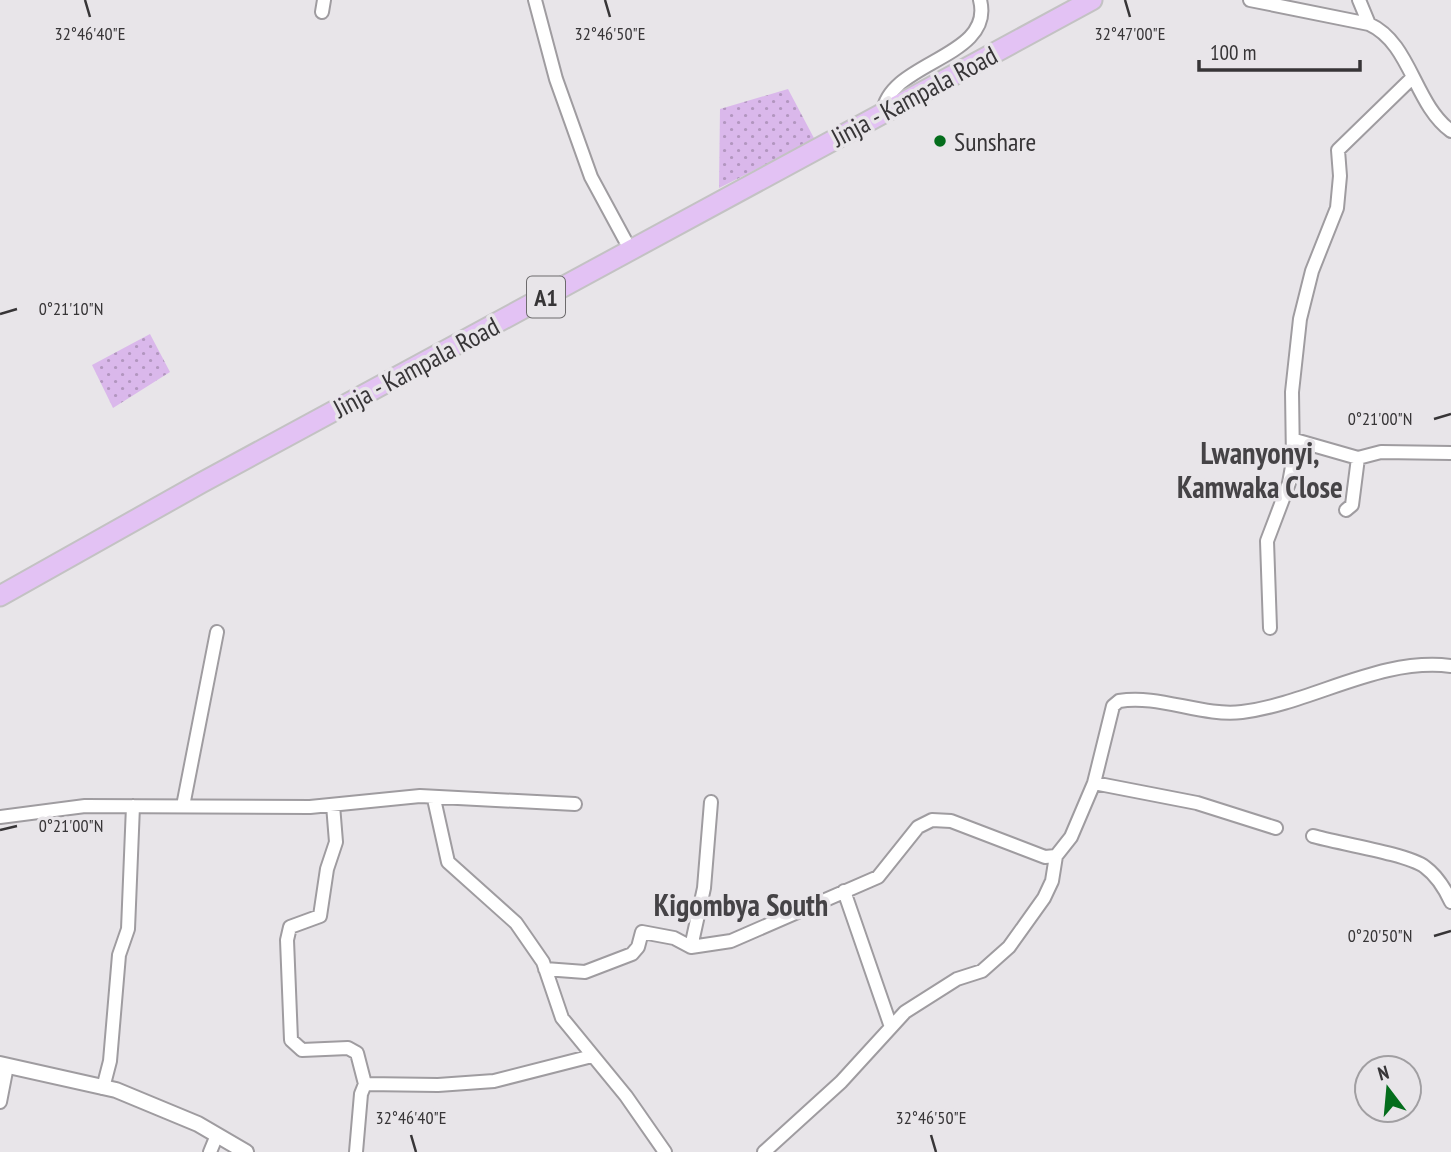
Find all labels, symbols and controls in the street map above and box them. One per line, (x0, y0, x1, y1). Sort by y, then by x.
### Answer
text: 32°46'40"E (55, 22, 125, 45)
text: 32°46'50"E (575, 22, 645, 45)
text: 32°47'00"E (1095, 22, 1165, 45)
scale bar (1199, 28, 1360, 72)
street label: Jinja - Kampala Road (824, 38, 1003, 154)
text: 100 m (1210, 39, 1256, 66)
place label: Sunshare (954, 125, 1036, 158)
marker: Sunshare (932, 133, 948, 149)
road number: A1 (527, 276, 565, 318)
text: 0°21'10"N (39, 297, 103, 320)
street label: Jinja - Kampala Road (326, 309, 505, 425)
text: 0°21'00"N (1348, 407, 1412, 430)
district label: Lwanyonyi, Kamwaka Close (1177, 433, 1343, 506)
text: 0°21'00"N (39, 814, 103, 837)
district label: Kigombya South (654, 885, 828, 924)
text: 0°20'50"N (1348, 924, 1412, 947)
north arrow (1353, 1054, 1423, 1124)
text: N (1375, 1060, 1392, 1086)
text: 32°46'40"E (376, 1106, 446, 1129)
text: 32°46'50"E (896, 1106, 966, 1129)

